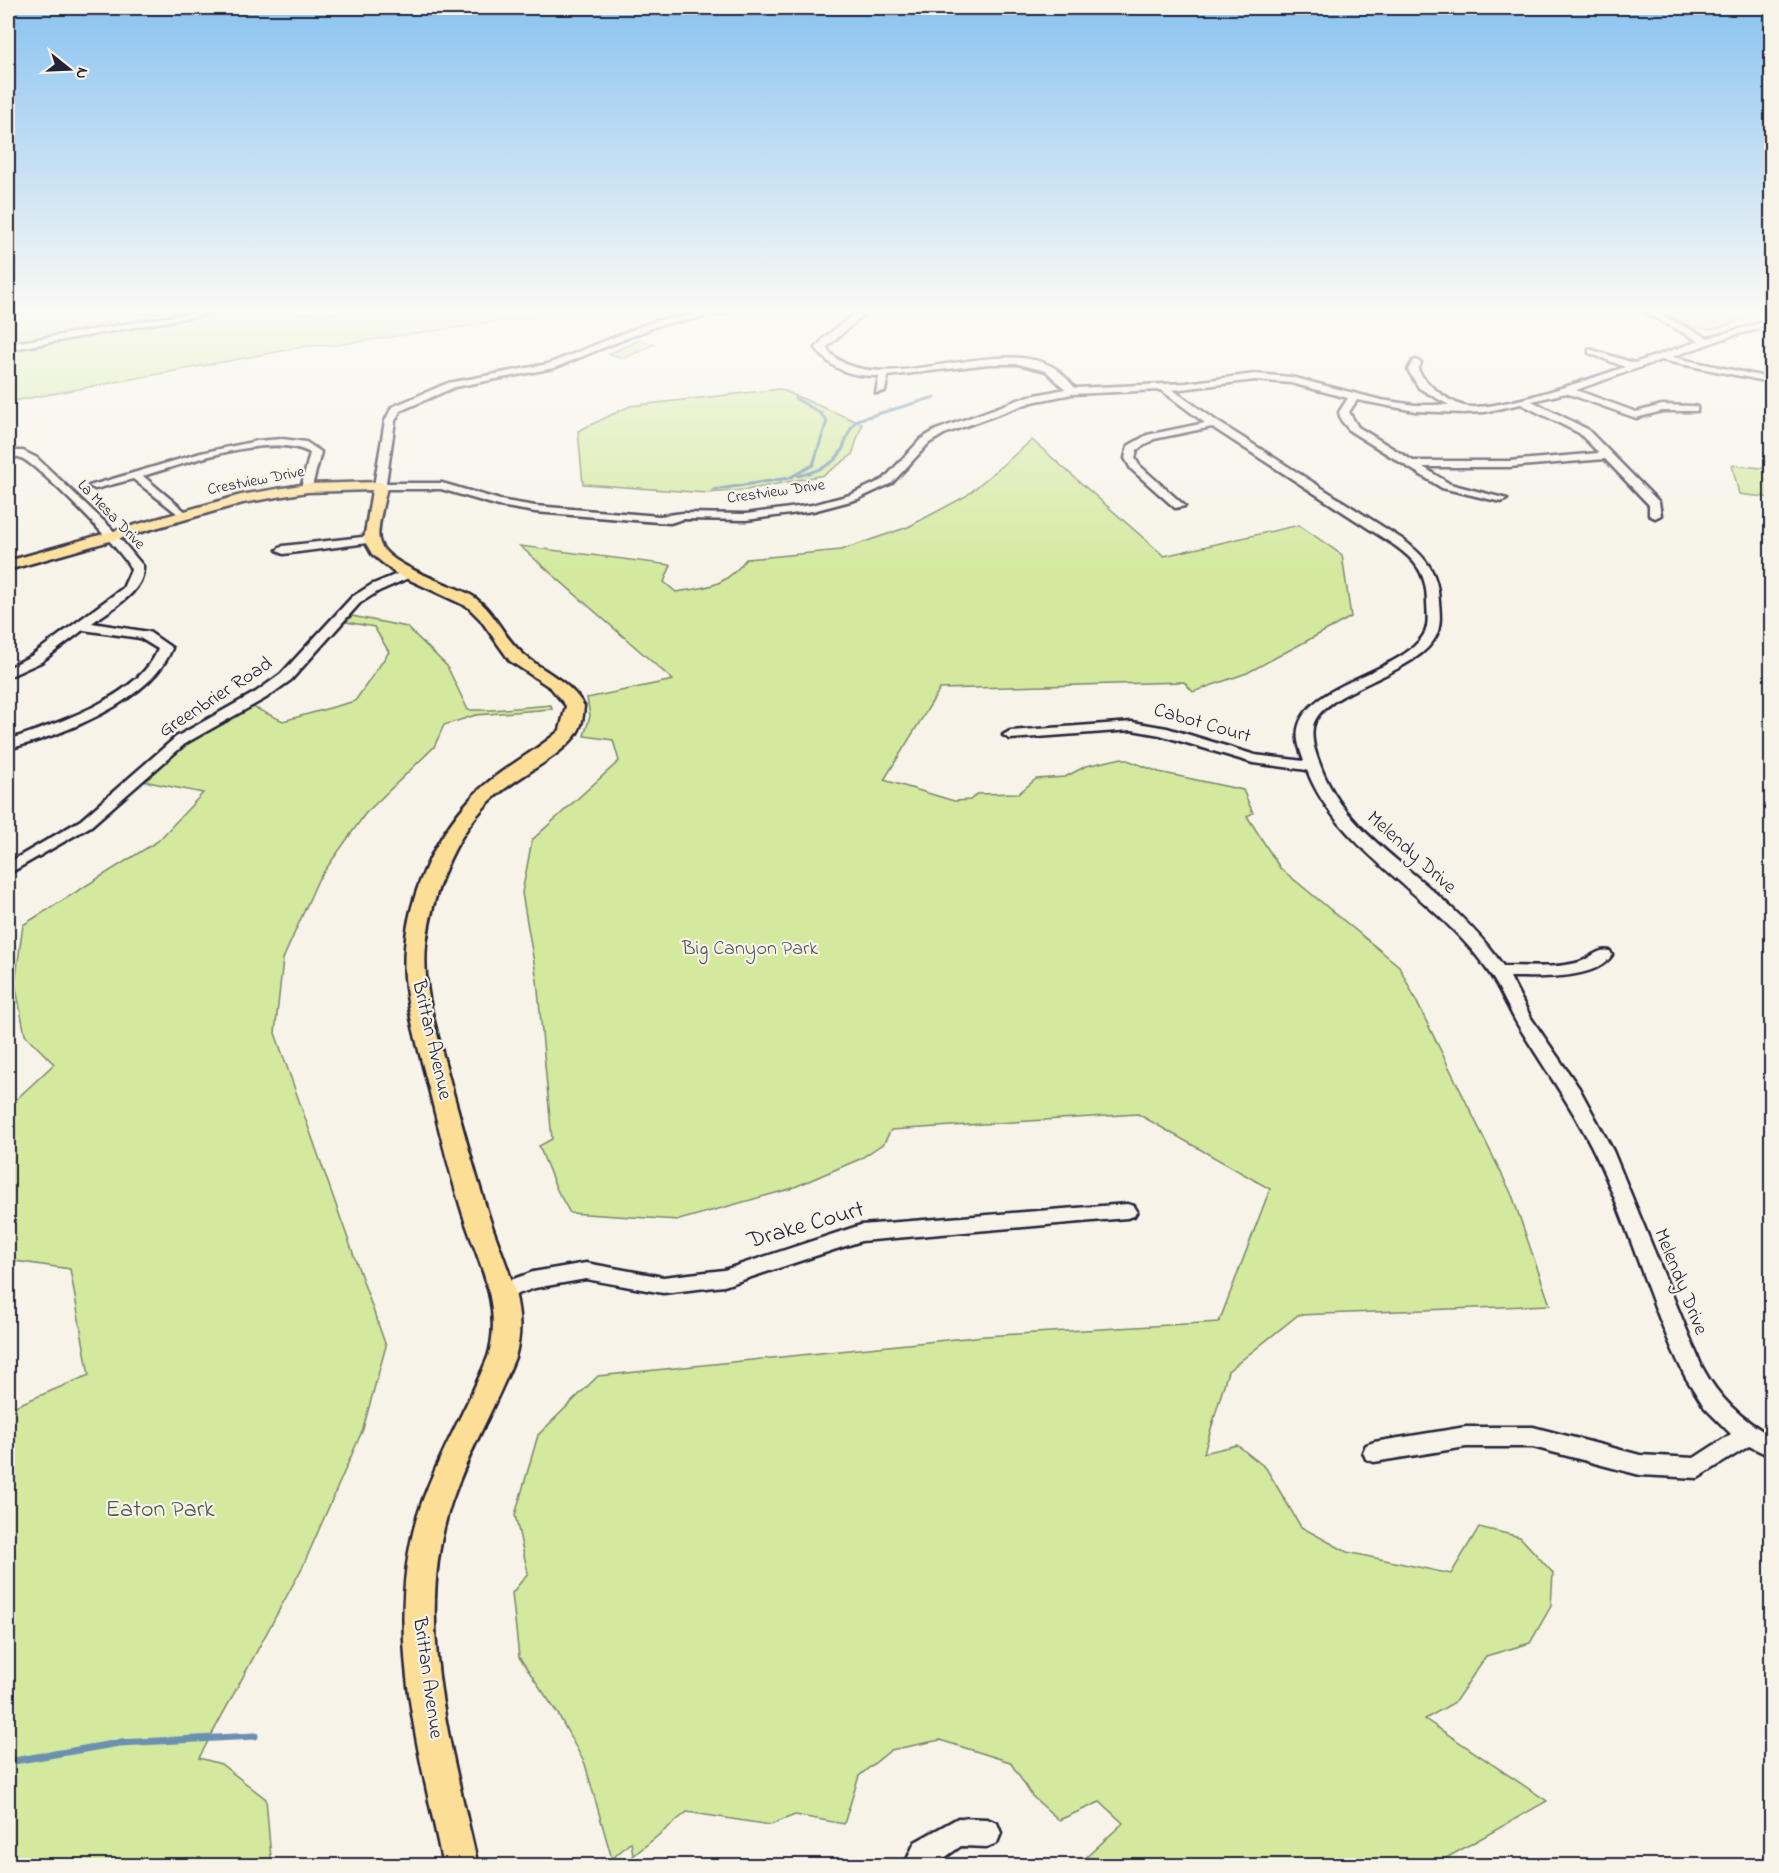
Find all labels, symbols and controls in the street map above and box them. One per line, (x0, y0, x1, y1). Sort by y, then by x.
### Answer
north arrow (39, 39, 99, 99)
text: N (68, 64, 94, 82)
street label: Crestview Drive (205, 460, 307, 502)
street label: Crestview Drive (726, 473, 827, 511)
street label: La Mesa Drive (71, 474, 151, 556)
street label: Greenbrier Road (153, 650, 279, 746)
street label: Cabot Court (1150, 696, 1254, 752)
street label: Melendy Drive (1360, 805, 1462, 901)
park label: Big Canyon Park (681, 935, 818, 965)
street label: Brittan Avenue (403, 976, 459, 1103)
street label: Drake Court (742, 1193, 869, 1260)
street label: Melendy Drive (1646, 1224, 1715, 1340)
park label: Eaton Park (105, 1493, 215, 1528)
street label: Brittan Avenue (404, 1615, 450, 1741)

